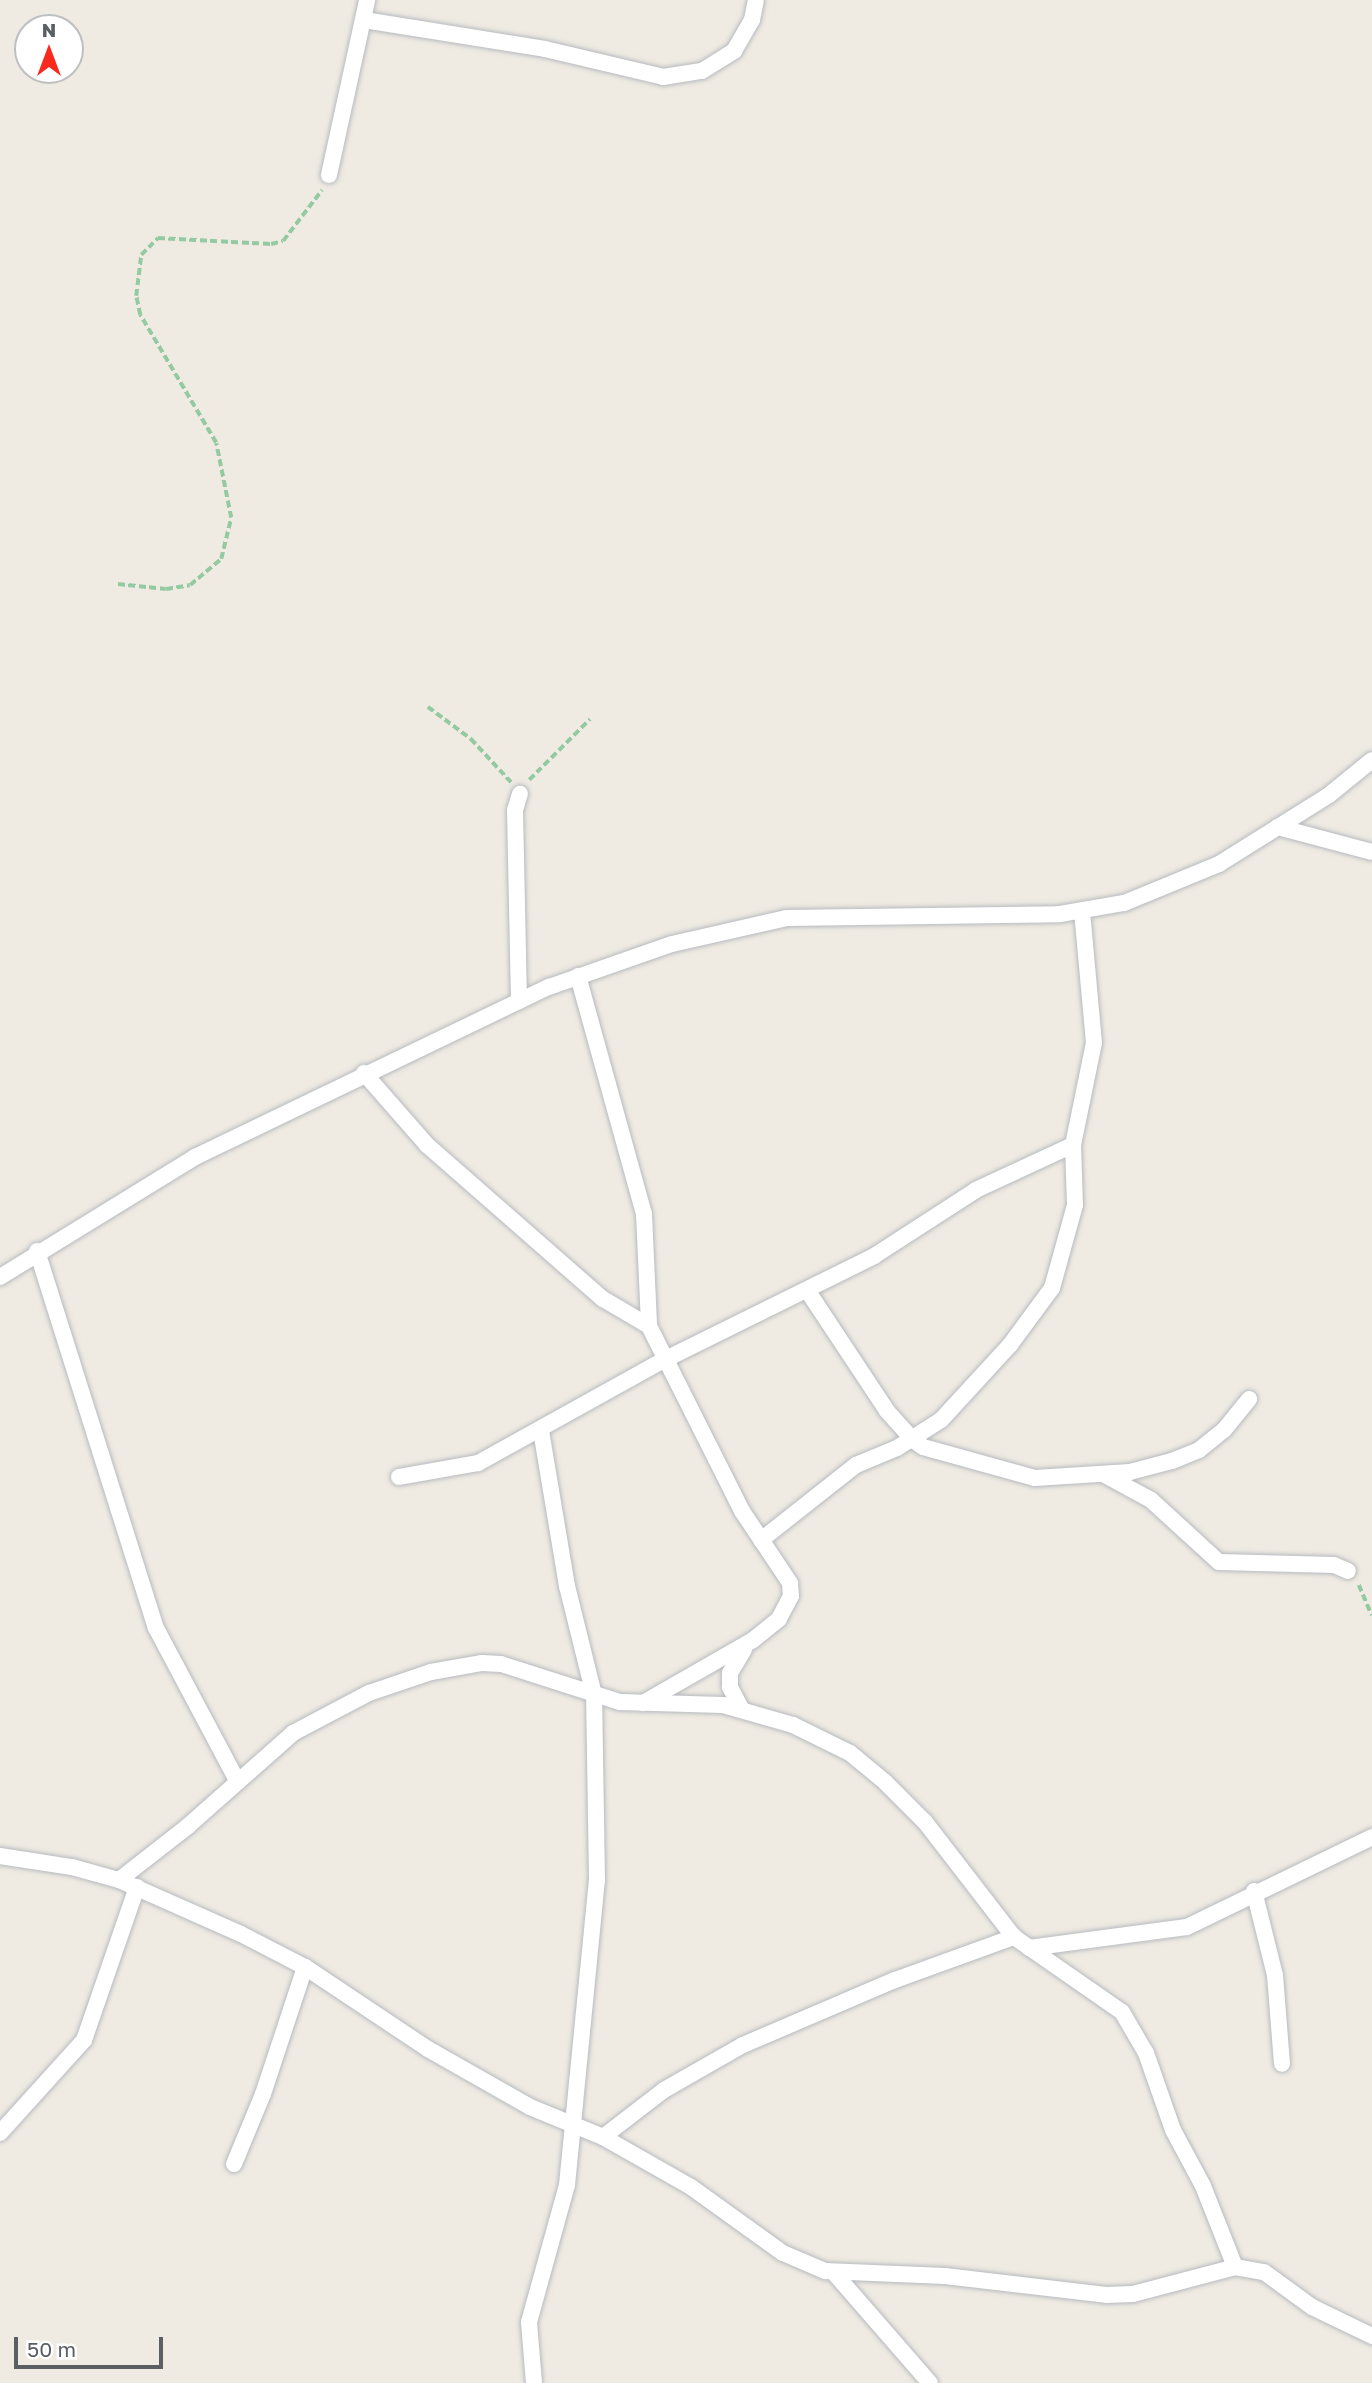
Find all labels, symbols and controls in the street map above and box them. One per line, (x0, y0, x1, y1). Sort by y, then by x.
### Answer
north arrow (14, 14, 84, 84)
text: N (42, 18, 56, 41)
scale bar (18, 2324, 166, 2368)
text: 50 m (27, 2336, 76, 2362)

